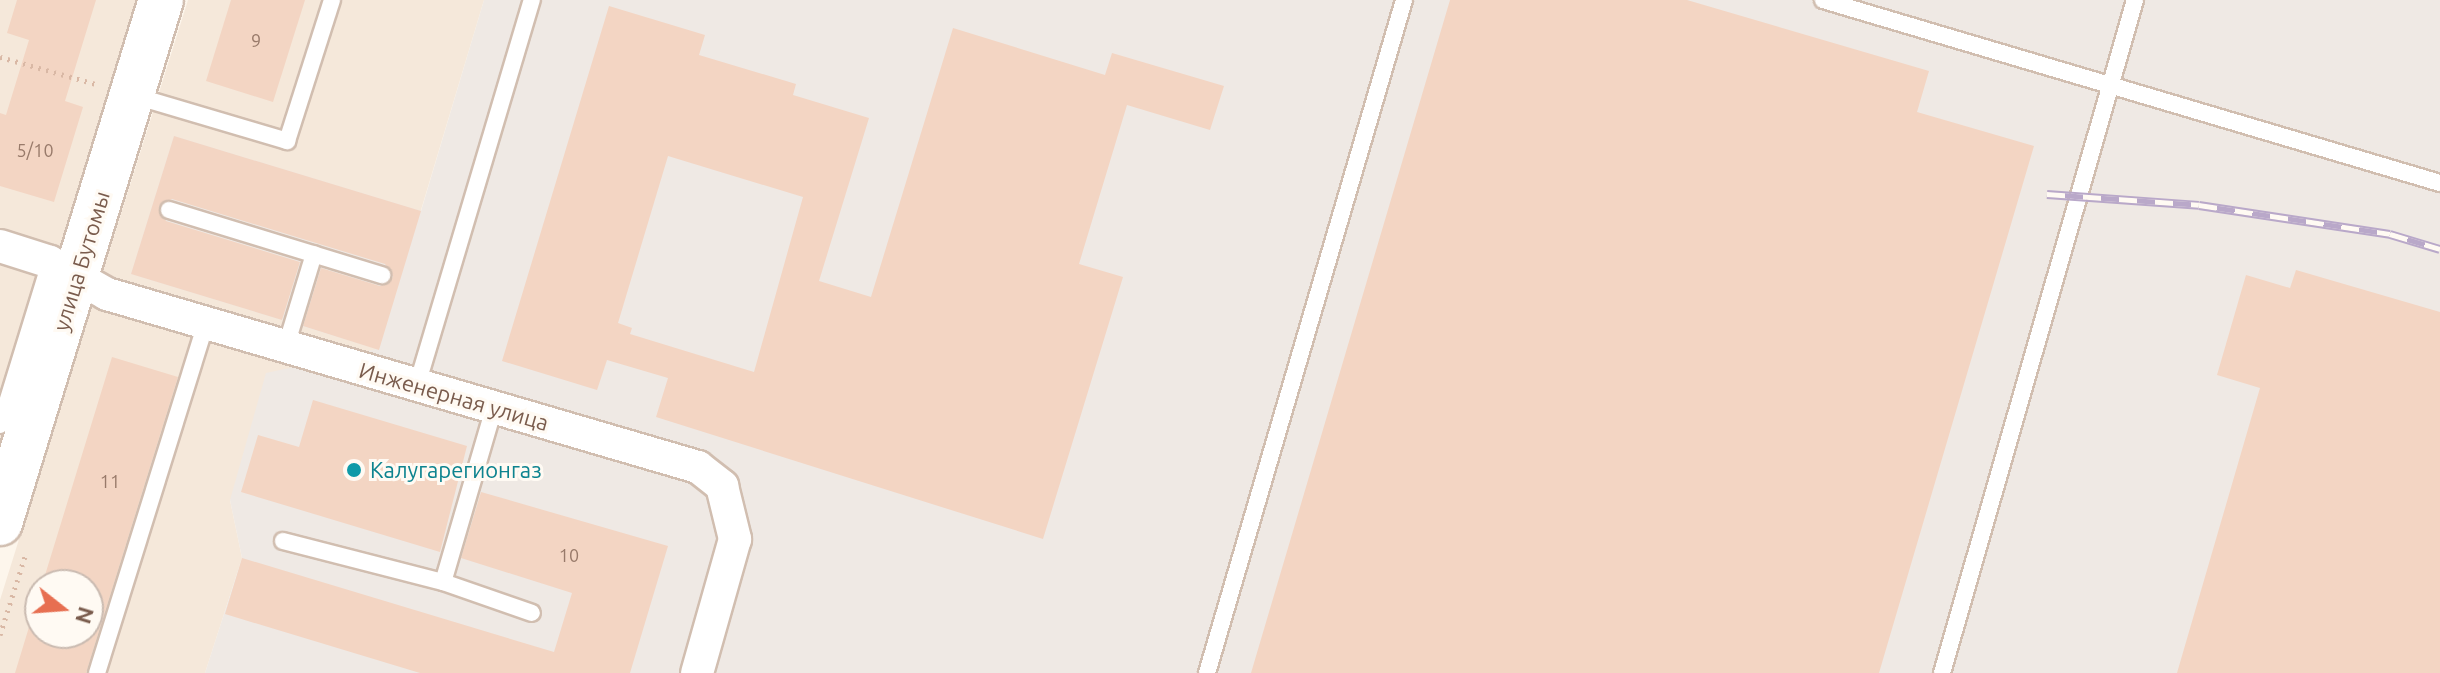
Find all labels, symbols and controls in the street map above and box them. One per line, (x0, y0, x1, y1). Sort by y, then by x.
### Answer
house number: 9 (251, 29, 261, 51)
house number: 5/10 (16, 139, 54, 161)
street label: улица Бутомы (47, 188, 115, 334)
street label: Инженерная улица (356, 356, 552, 436)
place label: Калугарегионгаз (370, 457, 542, 483)
marker: Калугарегионгаз (345, 461, 363, 479)
house number: 11 (100, 470, 120, 492)
house number: 10 (559, 544, 579, 566)
north arrow (24, 569, 104, 649)
text: N (71, 604, 100, 627)

